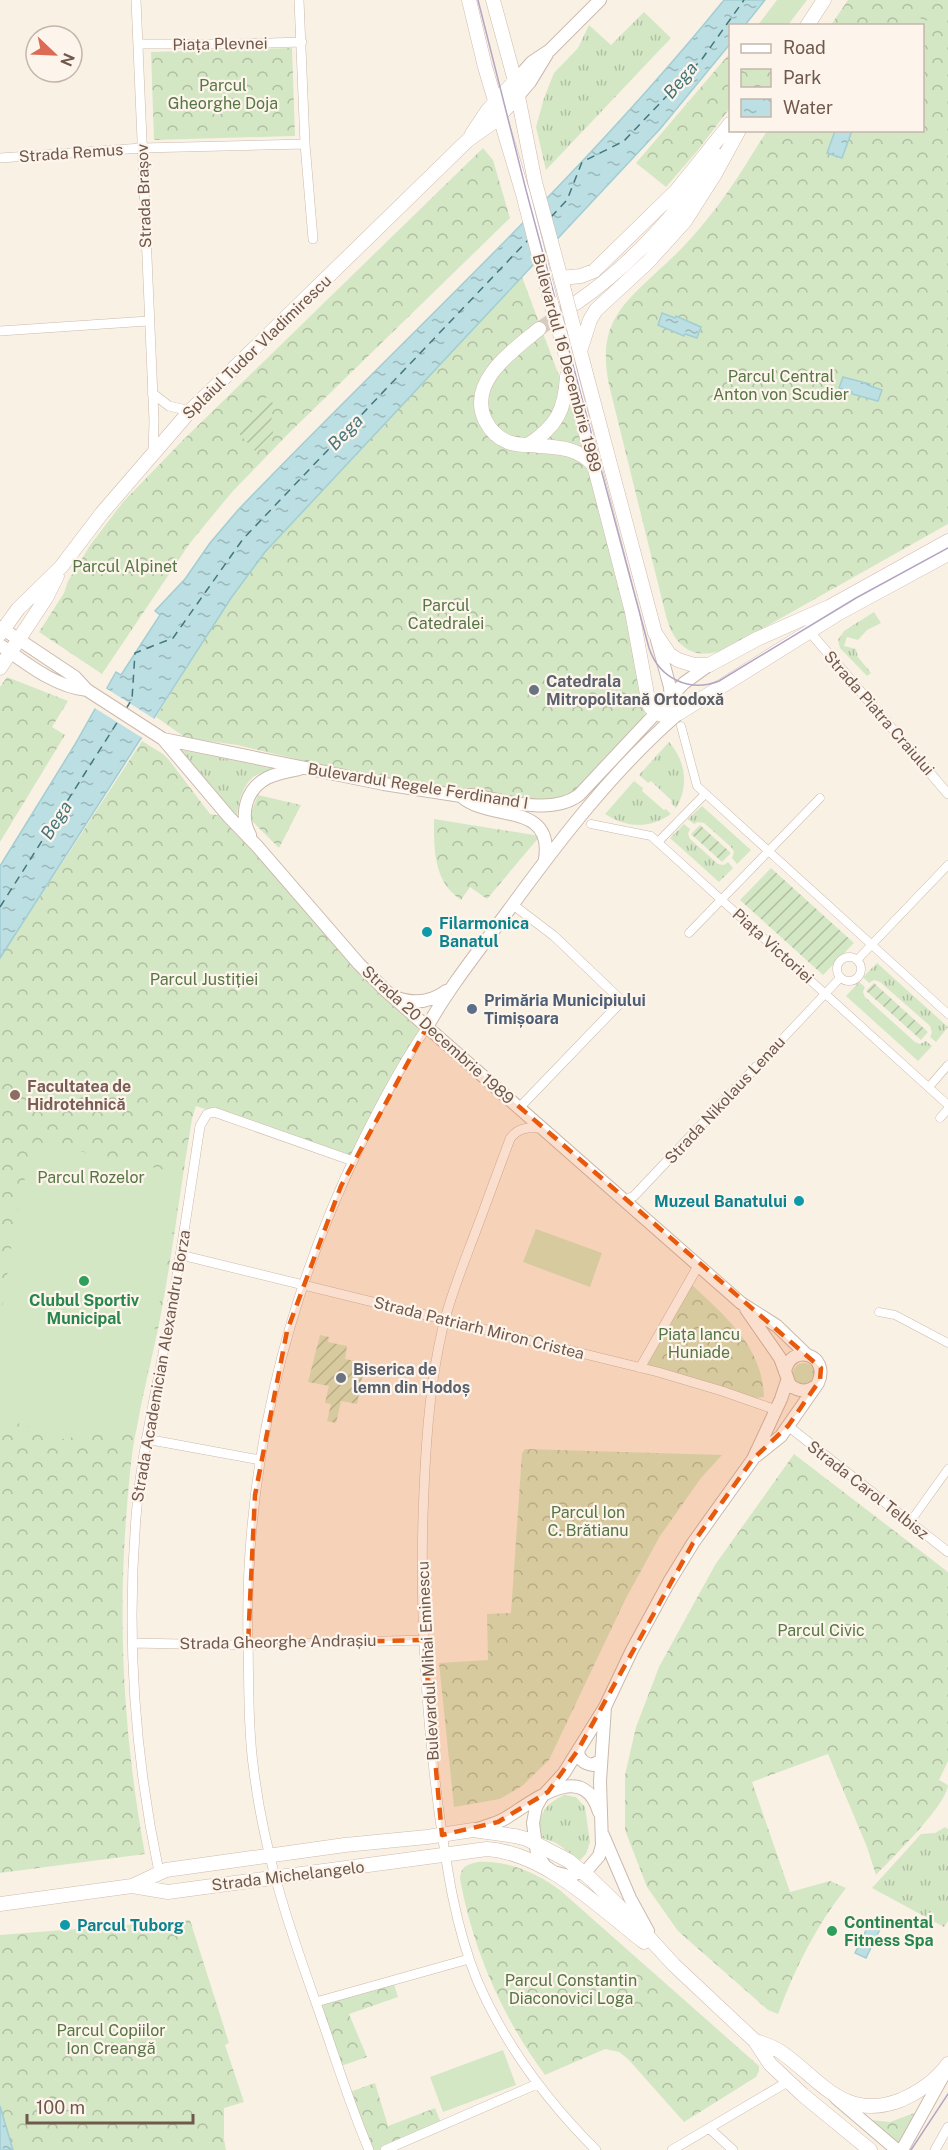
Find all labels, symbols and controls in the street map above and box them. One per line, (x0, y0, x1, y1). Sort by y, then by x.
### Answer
north arrow (24, 24, 84, 84)
legend (729, 24, 924, 132)
street label: Piața Plevnei (172, 34, 268, 54)
text: Road (783, 37, 826, 58)
text: N (56, 50, 79, 69)
water label: Bega (659, 57, 701, 103)
text: Park (783, 67, 821, 88)
park label: Parcul Gheorghe Doja (168, 76, 278, 113)
text: Water (783, 97, 833, 118)
street label: Strada Remus (18, 140, 124, 166)
street label: Strada Brașov (133, 144, 155, 248)
street label: Bulevardul 16 Decembrie 1989 (529, 252, 605, 474)
street label: Splaiul Tudor Vladimirescu (179, 271, 335, 423)
park label: Parcul Central Anton von Scudier (713, 367, 849, 404)
water label: Bega (323, 410, 367, 454)
park label: Parcul Alpinet (72, 557, 178, 576)
park label: Parcul Catedralei (408, 596, 484, 633)
street label: Strada Piatra Craiului (820, 647, 938, 779)
place label: Catedrala Mitropolitană Ortodoxă (546, 672, 724, 709)
marker: Catedrala Mitropolitană Ortodoxă (527, 683, 541, 697)
street label: Bulevardul Regele Ferdinand I (306, 759, 530, 813)
water label: Bega (36, 797, 76, 843)
street label: Piața Victoriei (729, 905, 817, 987)
place label: Filarmonica Banatul (439, 914, 529, 951)
marker: Filarmonica Banatul (420, 925, 434, 939)
street label: Strada 20 Decembrie 1989 (358, 962, 518, 1108)
park label: Parcul Justiției (150, 970, 258, 989)
place label: Primăria Municipiului Timișoara (484, 991, 646, 1028)
marker: Primăria Municipiului Timișoara (465, 1002, 479, 1016)
street label: Strada Nikolaus Lenau (661, 1032, 789, 1168)
place label: Facultatea de Hidrotehnică (27, 1077, 131, 1114)
marker: Facultatea de Hidrotehnică (8, 1088, 22, 1102)
park label: Parcul Rozelor (37, 1168, 145, 1187)
place label: Muzeul Banatului (654, 1192, 787, 1211)
marker: Muzeul Banatului (792, 1194, 806, 1208)
street label: Strada Academician Alexandru Borza (128, 1228, 194, 1504)
marker: Clubul Sportiv Municipal (77, 1274, 91, 1288)
place label: Clubul Sportiv Municipal (29, 1291, 140, 1328)
street label: Strada Patriarh Miron Cristea (372, 1293, 586, 1363)
park label: Piața Iancu Huniade (658, 1325, 740, 1362)
place label: Biserica de lemn din Hodoș (353, 1360, 470, 1397)
marker: Biserica de lemn din Hodoș (334, 1371, 348, 1385)
street label: Strada Carol Telbisz (804, 1437, 933, 1543)
park label: Parcul Ion C. Brătianu (547, 1503, 629, 1540)
street label: Bulevardul Mihai Eminescu (413, 1561, 443, 1761)
park label: Parcul Civic (777, 1621, 865, 1640)
street label: Strada Gheorghe Andrașiu (179, 1631, 377, 1653)
street label: Strada Michelangelo (211, 1857, 365, 1895)
place label: Continental Fitness Spa (844, 1913, 934, 1950)
place label: Parcul Tuborg (77, 1916, 184, 1935)
marker: Parcul Tuborg (58, 1918, 72, 1932)
marker: Continental Fitness Spa (825, 1924, 839, 1938)
park label: Parcul Constantin Diaconovici Loga (505, 1971, 637, 2008)
park label: Parcul Copiilor Ion Creangă (56, 2021, 166, 2058)
scale bar (27, 2087, 194, 2125)
text: 100 m (36, 2097, 85, 2118)

